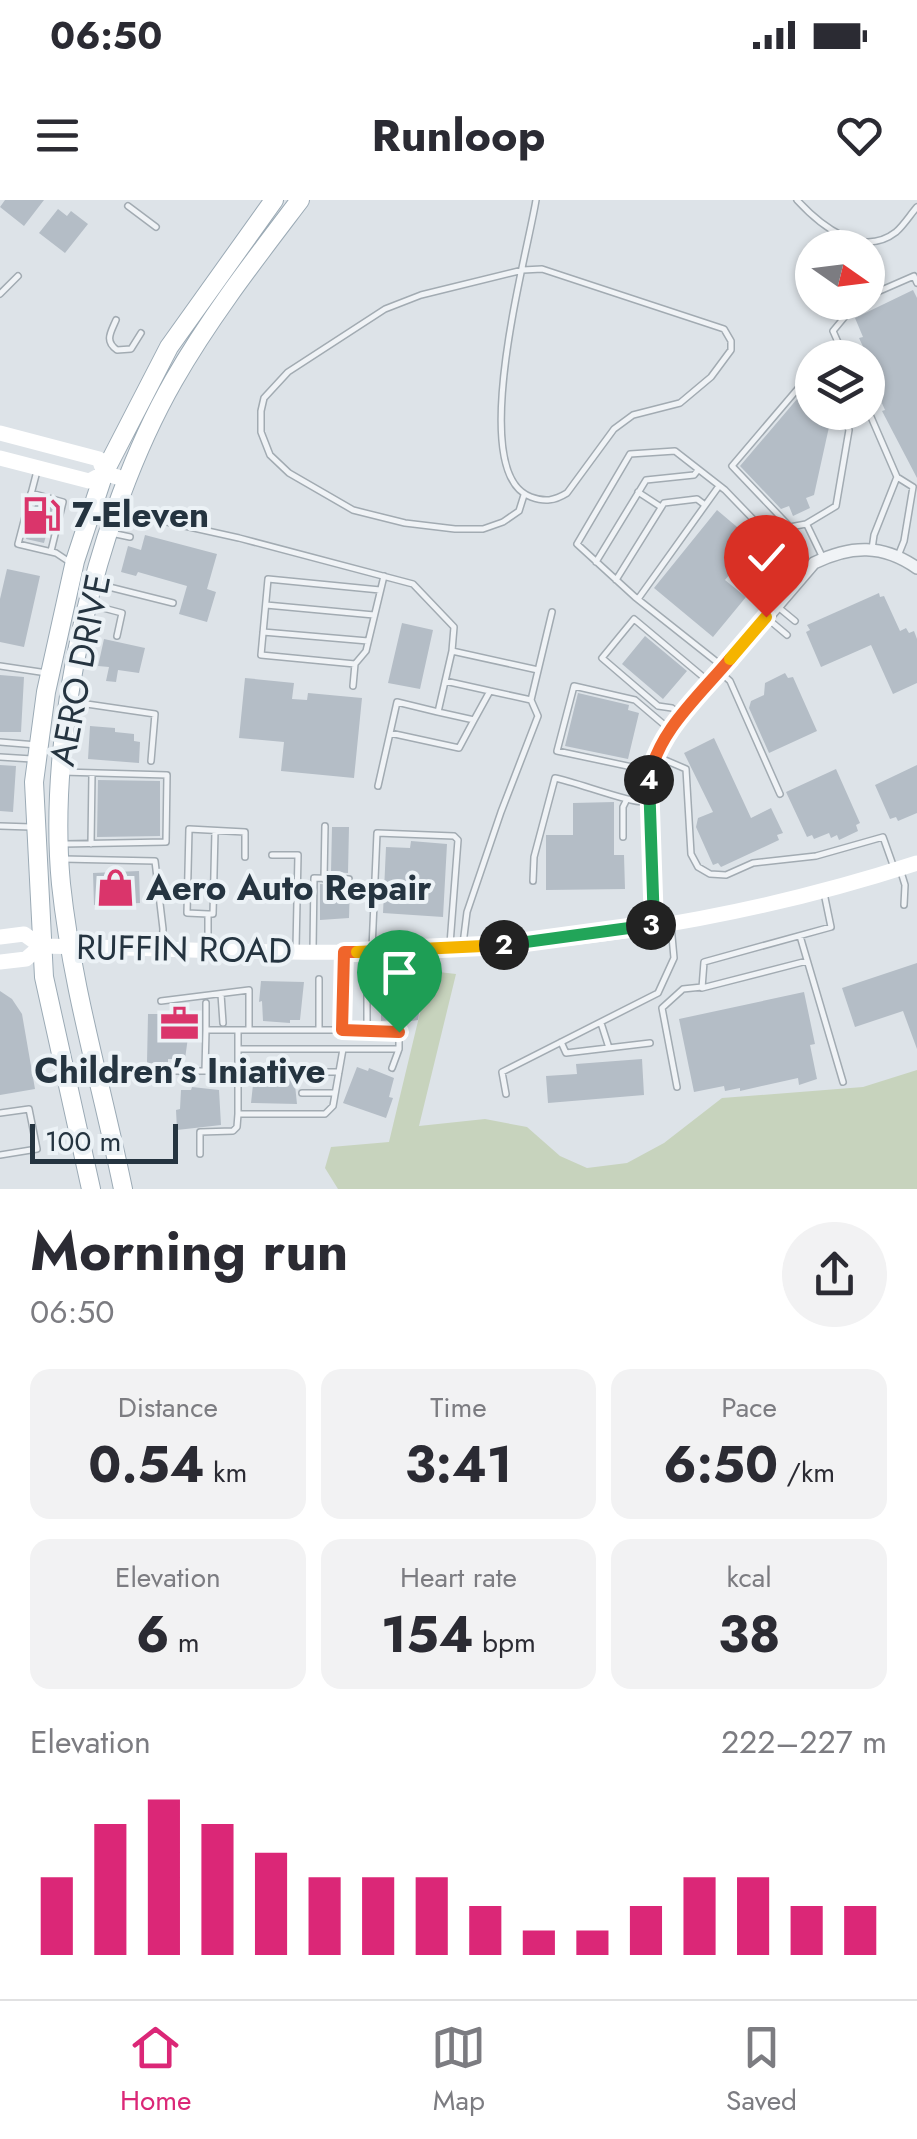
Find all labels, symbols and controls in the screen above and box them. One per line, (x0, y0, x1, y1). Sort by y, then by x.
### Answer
text: 06:50 (50, 8, 162, 63)
text: Runloop (372, 103, 545, 168)
icon: menu (30, 108, 85, 163)
icon: heart (832, 108, 887, 163)
north arrow (795, 230, 885, 320)
map controls (795, 230, 885, 430)
button: layers (795, 340, 885, 430)
place label: 7-Eleven (72, 490, 209, 540)
fuel station icon: 7-Eleven (21, 494, 63, 536)
pin (724, 515, 809, 618)
icon: check (739, 530, 794, 585)
street label: AERO DRIVE (37, 570, 123, 770)
pin: 4 (624, 755, 674, 805)
text: 4 (639, 759, 659, 800)
place label: Aero Auto Repair (145, 863, 432, 913)
shop icon: Aero Auto Repair (95, 867, 137, 909)
pin: 3 (626, 900, 676, 950)
text: 3 (642, 904, 660, 945)
pin: 2 (479, 920, 529, 970)
street label: RUFFIN ROAD (76, 922, 292, 976)
text: 2 (495, 924, 513, 965)
pin (357, 930, 442, 1033)
icon: arrive (372, 945, 427, 1000)
office icon: Children’s Iniative (159, 1003, 201, 1045)
place label: Children’s Iniative (34, 1046, 326, 1096)
scale bar (30, 1119, 178, 1164)
text: 100 m (45, 1121, 121, 1162)
text: Morning run (30, 1211, 348, 1291)
button: share (782, 1222, 887, 1327)
text: 06:50 (30, 1289, 114, 1335)
text: Distance (118, 1387, 218, 1428)
text: Time (430, 1387, 487, 1428)
text: Pace (721, 1387, 777, 1428)
text: 0.54 (88, 1428, 205, 1501)
text: 3:41 (405, 1428, 512, 1501)
text: 6:50 (663, 1428, 778, 1501)
text: km (205, 1452, 247, 1493)
text: /km (778, 1452, 835, 1493)
text: Elevation (115, 1557, 221, 1598)
text: Heart rate (400, 1557, 517, 1598)
text: kcal (727, 1557, 772, 1598)
text: 6 (136, 1598, 169, 1671)
text: 154 (381, 1598, 474, 1671)
text: 38 (718, 1598, 780, 1671)
text: m (169, 1622, 200, 1663)
text: bpm (474, 1622, 536, 1663)
text: Elevation (30, 1719, 151, 1765)
text: 222–227 m (721, 1719, 887, 1765)
tab: Home (120, 2020, 191, 2121)
tab: Map (431, 2020, 486, 2121)
tab: Saved (726, 2020, 797, 2121)

